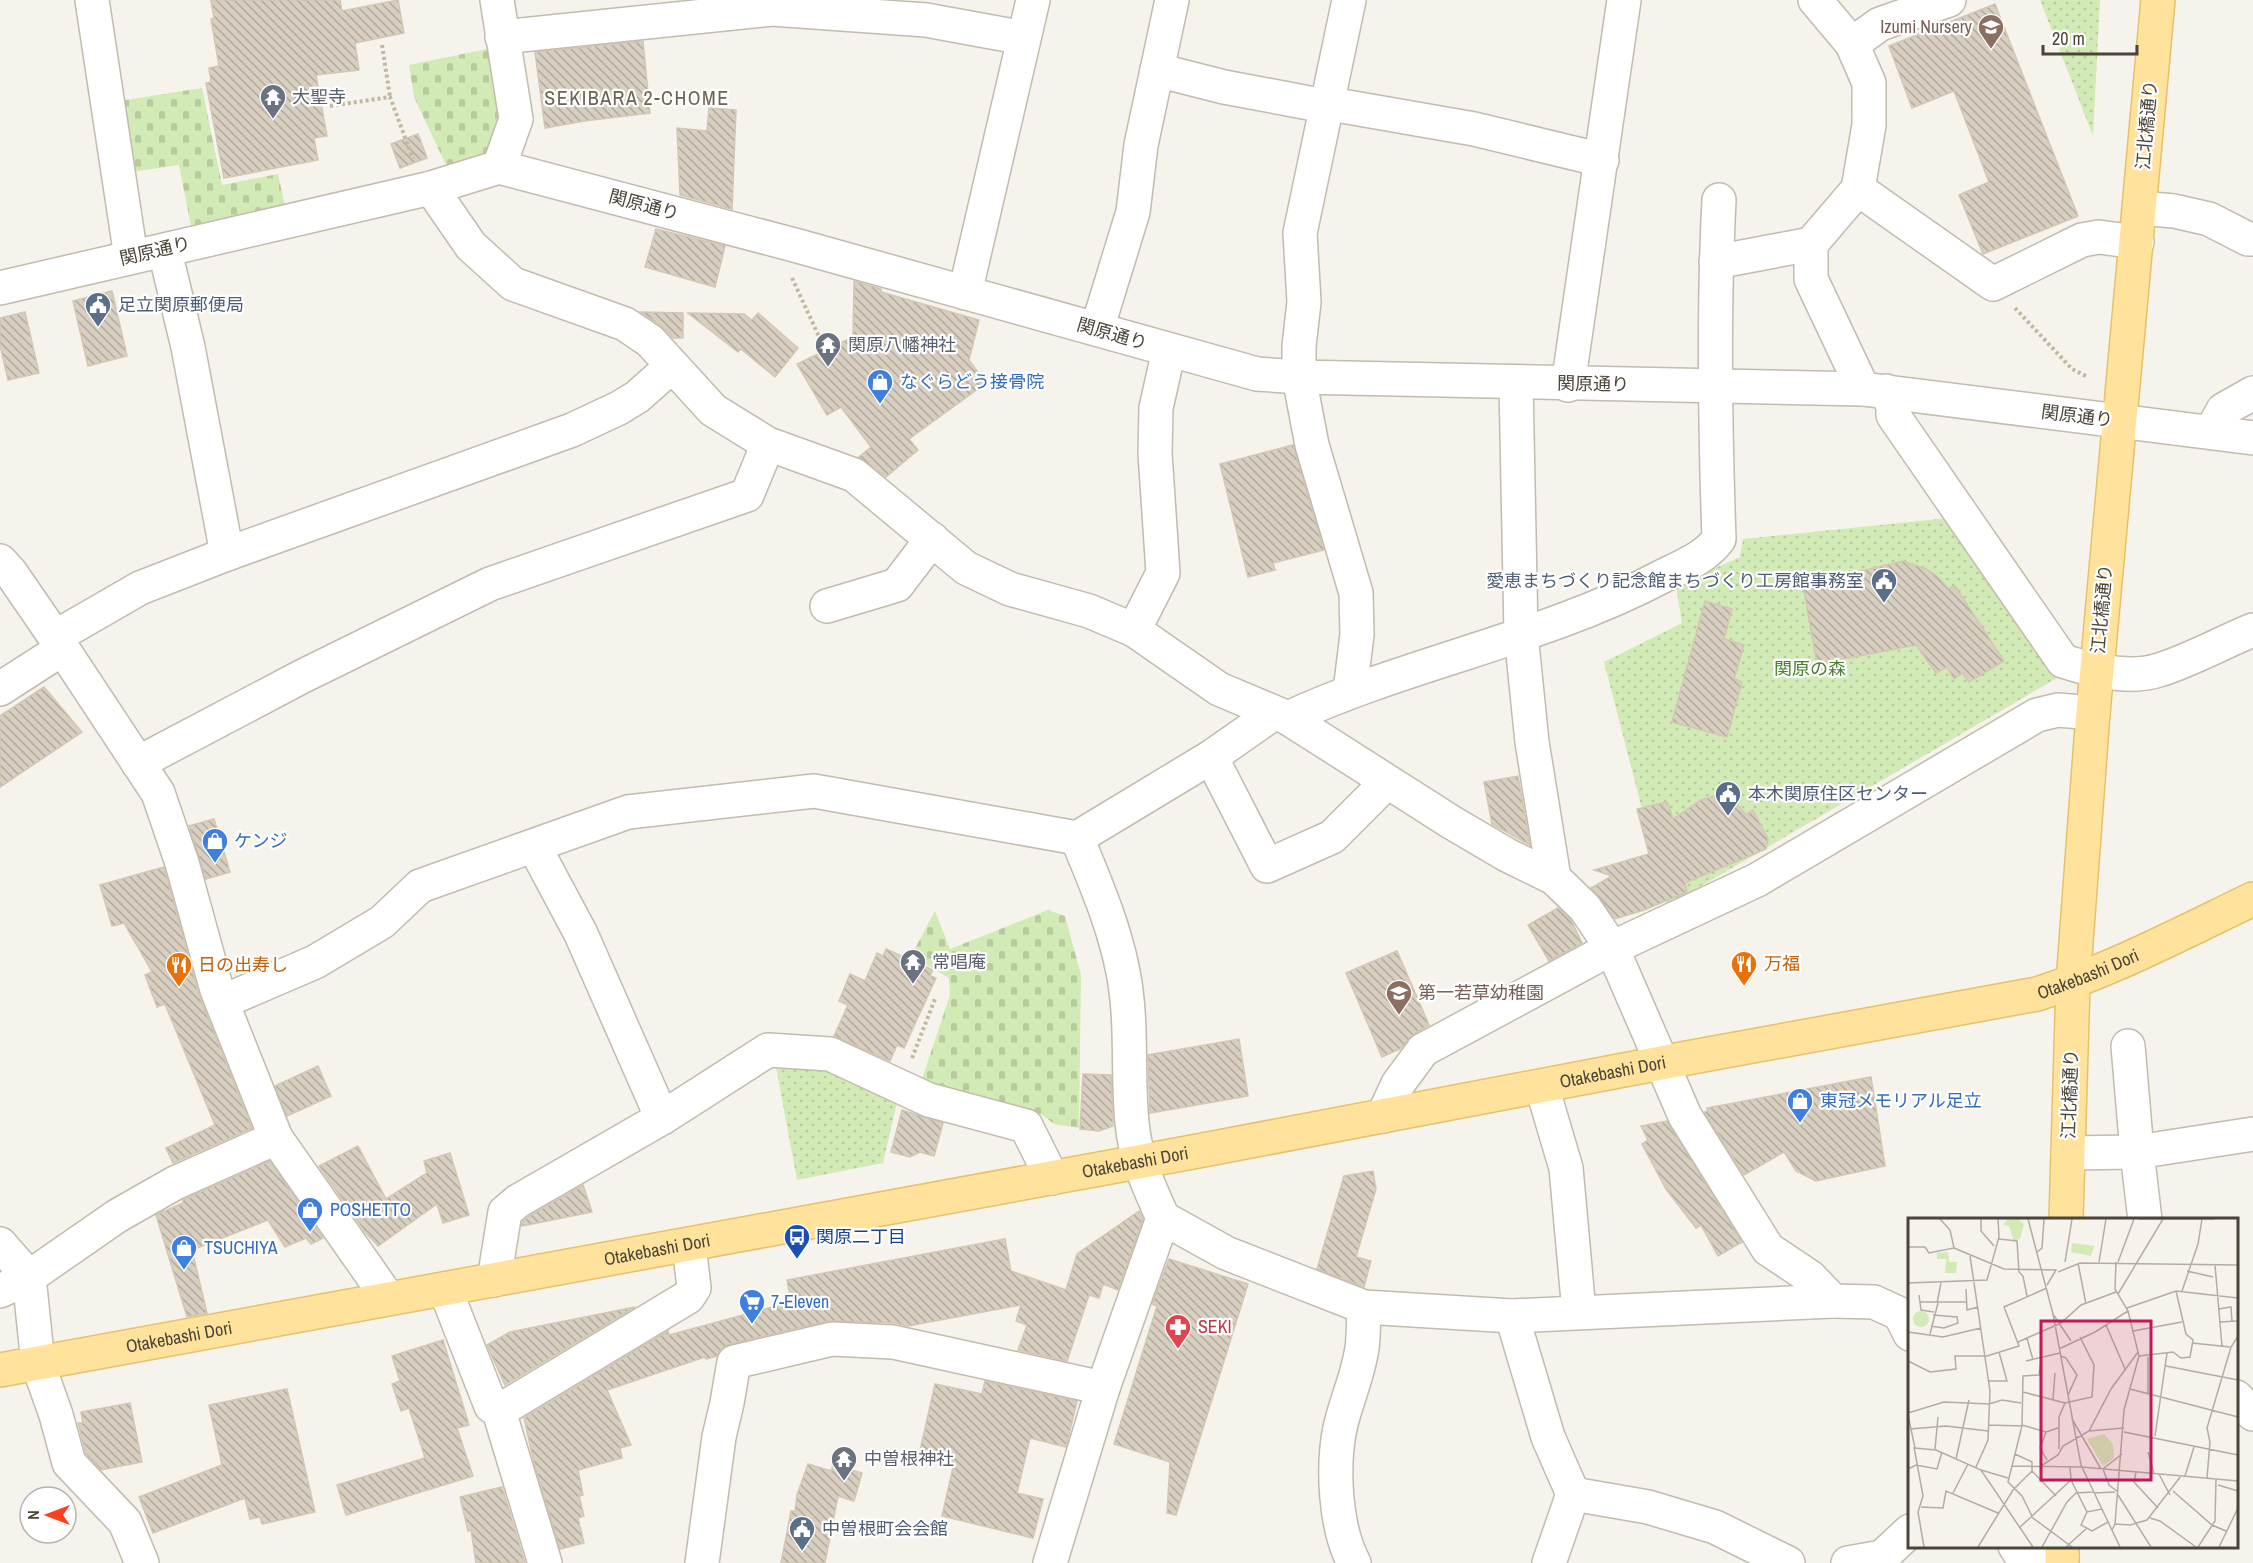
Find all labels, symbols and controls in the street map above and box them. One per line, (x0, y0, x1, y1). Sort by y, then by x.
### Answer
school or university icon: Izumi Nursery (1976, 12, 2006, 50)
place label: Izumi Nursery (1880, 14, 1973, 39)
scale bar (2043, 18, 2138, 56)
text: 20 m (2052, 26, 2085, 51)
street label: 江北橋通り (2130, 79, 2163, 171)
temple icon: 大聖寺 (258, 82, 288, 120)
place label: 大聖寺 (292, 84, 346, 109)
district label: SEKIBARA 2-CHOME (544, 84, 730, 111)
street label: 関原通り (606, 183, 682, 226)
street label: 関原通り (117, 230, 193, 271)
public building icon: 足立関原郵便局 (83, 290, 113, 328)
place label: 足立関原郵便局 (118, 292, 244, 317)
street label: 関原通り (1074, 312, 1150, 355)
temple icon: 関原八幡神社 (813, 330, 843, 368)
place label: 関原八幡神社 (848, 332, 956, 357)
shop icon: なぐらどう接骨院 (865, 367, 895, 405)
place label: なぐらどう接骨院 (900, 369, 1044, 394)
street label: 関原通り (1557, 370, 1629, 397)
street label: 関原通り (2040, 399, 2114, 432)
street label: 江北橋通り (2085, 563, 2118, 655)
public building icon: 愛恵まちづくり記念館まちづくり工房館事務室 (1869, 566, 1899, 604)
place label: 愛恵まちづくり記念館まちづくり工房館事務室 (1486, 568, 1864, 593)
park label: 関原の森 (1774, 656, 1846, 681)
public building icon: 本木関原住区センター (1713, 779, 1743, 817)
place label: 本木関原住区センター (1748, 781, 1928, 806)
shop icon: ケンジ (200, 826, 230, 864)
place label: ケンジ (234, 828, 287, 853)
street label: Otakebashi Dori (2034, 942, 2143, 1005)
temple icon: 常唱庵 (898, 947, 928, 985)
place label: 常唱庵 (932, 949, 986, 974)
restaurant icon: 万福 (1729, 949, 1759, 987)
restaurant icon: 日の出寿し (164, 950, 194, 988)
place label: 万福 (1764, 951, 1800, 976)
place label: 日の出寿し (198, 952, 288, 977)
school or university icon: 第一若草幼稚園 (1384, 978, 1414, 1016)
place label: 第一若草幼稚園 (1418, 980, 1544, 1005)
street label: Otakebashi Dori (1557, 1049, 1668, 1094)
street label: 江北橋通り (2055, 1049, 2084, 1139)
shop icon: 東冠メモリアル足立 (1785, 1086, 1815, 1124)
place label: 東冠メモリアル足立 (1820, 1088, 1982, 1113)
street label: Otakebashi Dori (1080, 1140, 1190, 1184)
shop icon: POSHETTO (295, 1195, 325, 1233)
place label: POSHETTO (330, 1197, 411, 1222)
inset map (1908, 1218, 2238, 1548)
bus stop icon: 関原二丁目 (782, 1222, 812, 1260)
place label: 関原二丁目 (816, 1224, 906, 1249)
street label: Otakebashi Dori (602, 1227, 712, 1271)
shop icon: TSUCHIYA (169, 1233, 199, 1271)
place label: TSUCHIYA (204, 1235, 278, 1260)
supermarket icon: 7-Eleven (737, 1287, 767, 1325)
place label: 7-Eleven (771, 1289, 829, 1314)
pharmacy icon: SEKI (1163, 1312, 1193, 1350)
place label: SEKI (1198, 1314, 1232, 1339)
street label: Otakebashi Dori (124, 1315, 234, 1359)
temple icon: 中曽根神社 (829, 1444, 859, 1482)
place label: 中曽根神社 (864, 1446, 954, 1471)
north arrow (18, 1485, 78, 1545)
text: N (22, 1510, 44, 1520)
public building icon: 中曽根町会会館 (787, 1514, 817, 1552)
place label: 中曽根町会会館 (822, 1516, 948, 1541)

